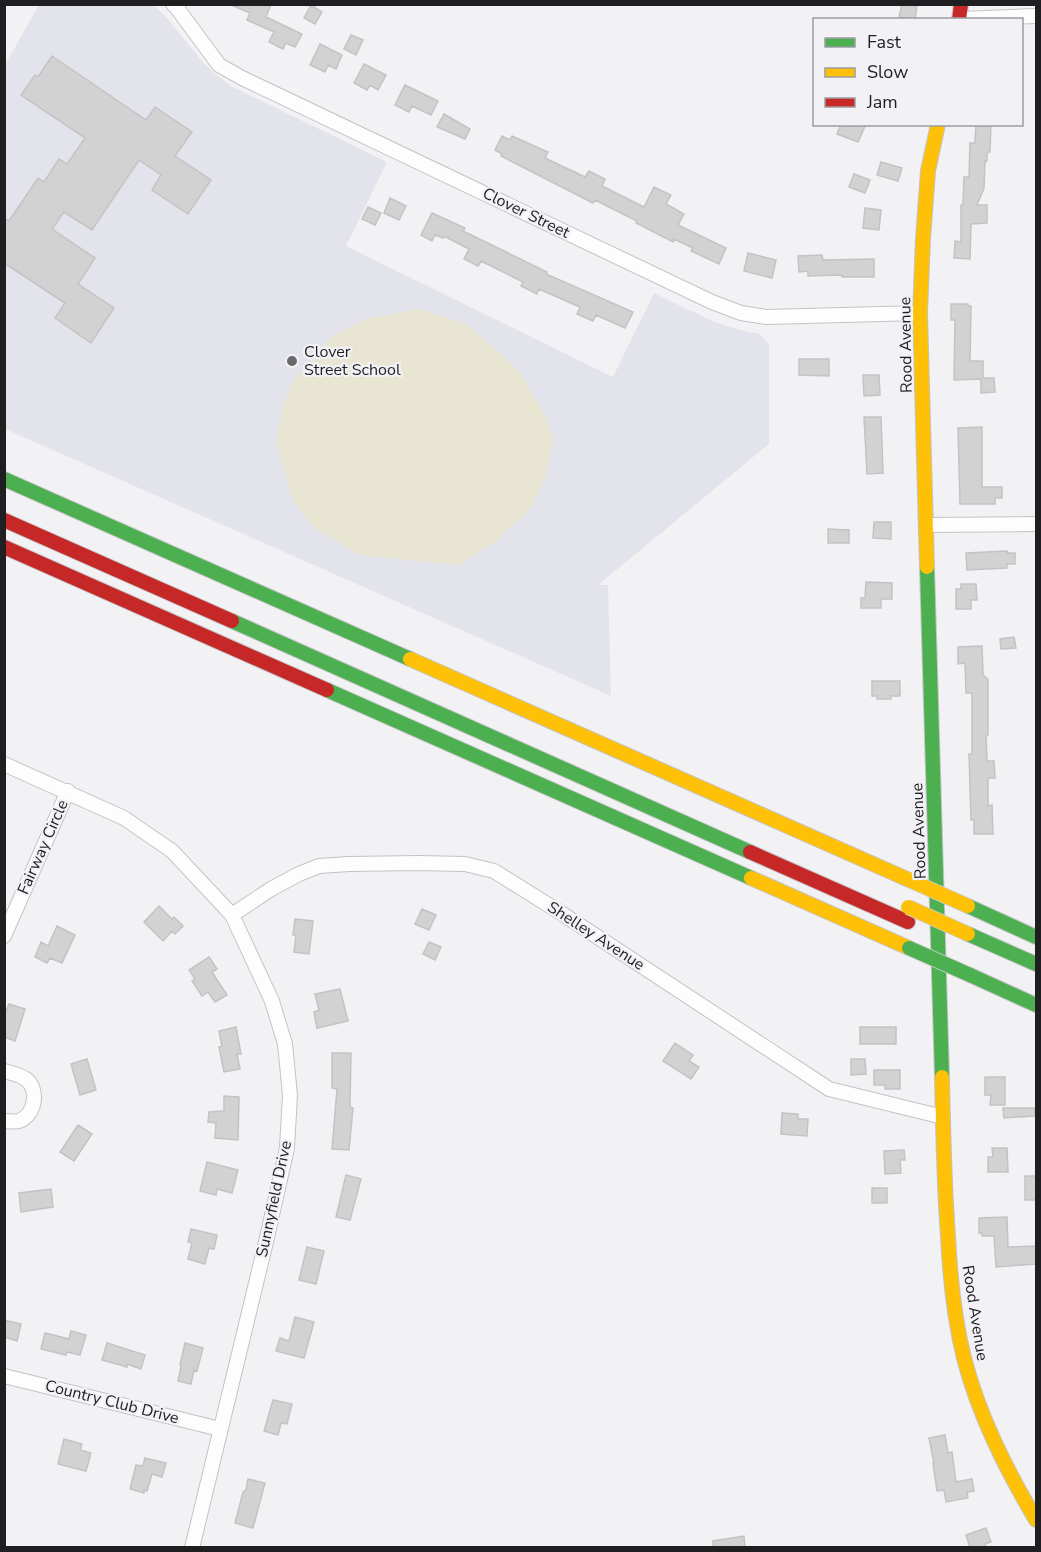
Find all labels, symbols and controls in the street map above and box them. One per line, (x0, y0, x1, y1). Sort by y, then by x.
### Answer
legend (813, 18, 1023, 126)
text: Fast (867, 30, 902, 54)
text: Slow (867, 60, 908, 84)
text: Jam (866, 90, 898, 114)
street label: Clover Street (479, 182, 574, 244)
street label: Rood Avenue (894, 297, 918, 393)
place label: Clover Street School (304, 341, 401, 381)
marker: Clover Street School (285, 354, 299, 368)
street label: Rood Avenue (906, 783, 932, 879)
street label: Fairway Circle (12, 796, 74, 898)
street label: Shelley Avenue (543, 896, 649, 976)
street label: Sunnyfield Drive (251, 1139, 297, 1259)
street label: Rood Avenue (957, 1264, 993, 1362)
street label: Country Club Drive (43, 1375, 181, 1429)

